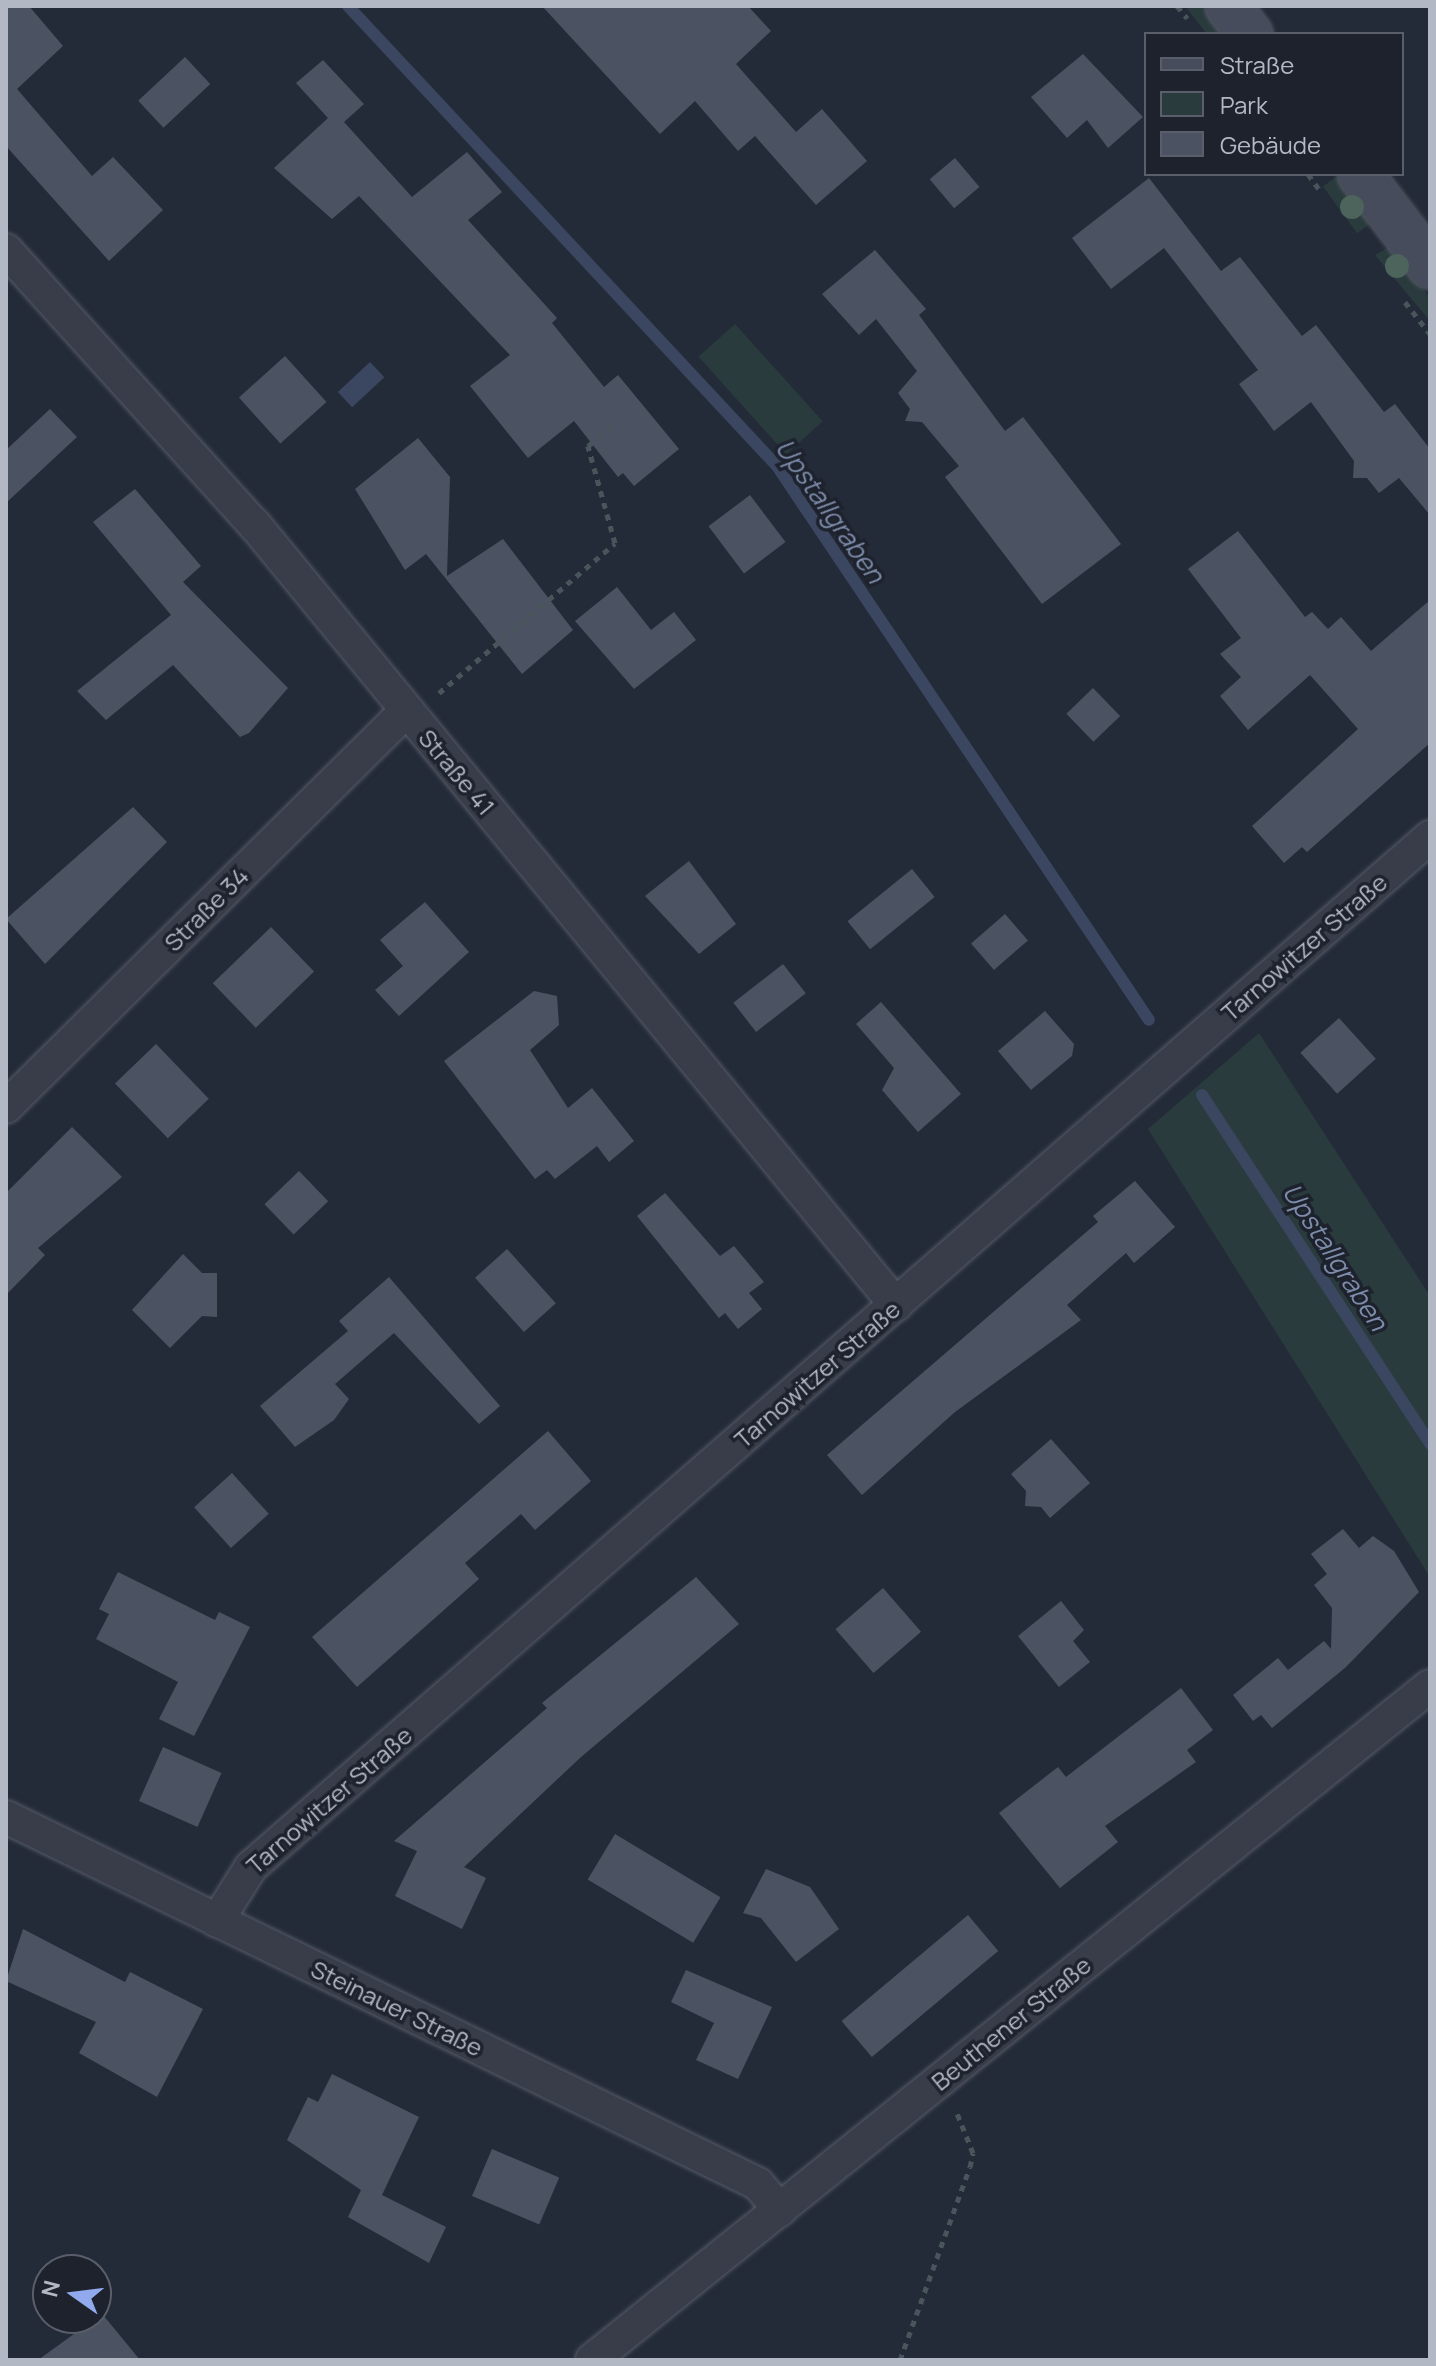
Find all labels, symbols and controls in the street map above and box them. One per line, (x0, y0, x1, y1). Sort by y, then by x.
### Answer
legend (1144, 32, 1404, 176)
text: Straße (1220, 48, 1294, 81)
text: Park (1220, 88, 1268, 121)
text: Gebäude (1220, 128, 1321, 161)
water label: Upstallgraben (769, 433, 891, 589)
street label: Straße 41 (413, 723, 501, 821)
street label: Straße 34 (158, 861, 254, 957)
street label: Tarnowitzer Straße (1215, 867, 1393, 1027)
water label: Upstallgraben (1276, 1178, 1394, 1336)
street label: Tarnowitzer Straße (728, 1294, 906, 1454)
street label: Tarnowitzer Straße (240, 1720, 418, 1880)
street label: Beuthener Straße (926, 1950, 1096, 2096)
street label: Steinauer Straße (307, 1954, 487, 2062)
north arrow (32, 2254, 112, 2334)
text: N (34, 2277, 67, 2300)

